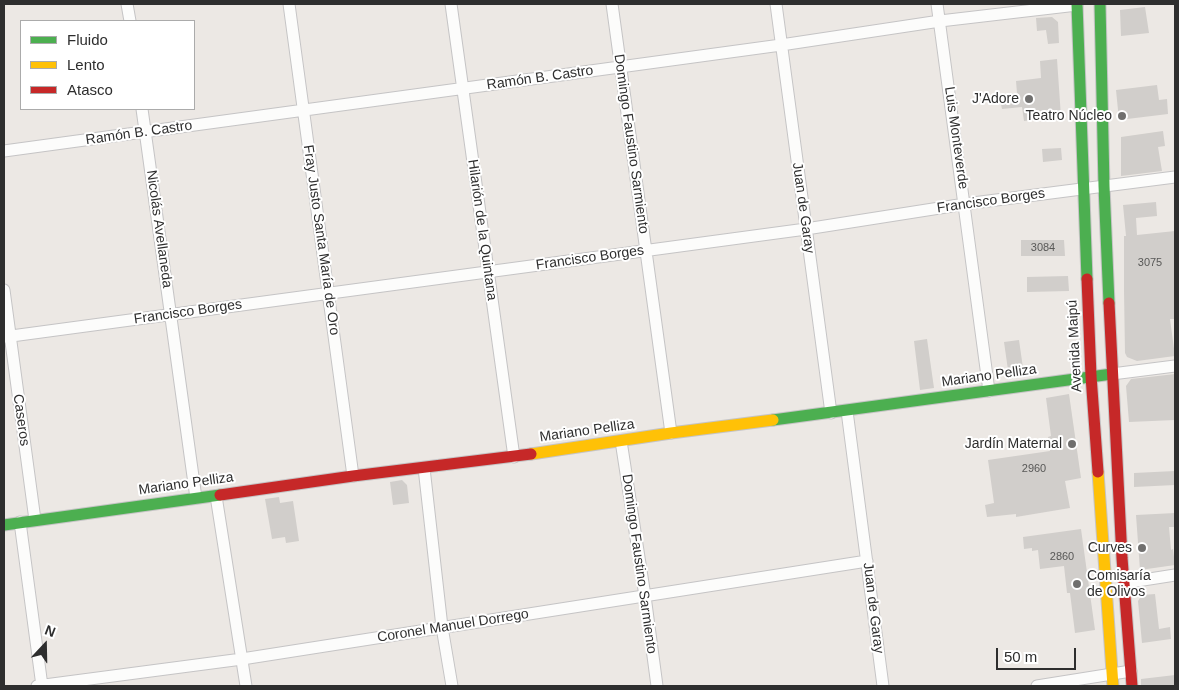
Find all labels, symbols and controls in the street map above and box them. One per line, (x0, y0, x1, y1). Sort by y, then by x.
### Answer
legend (20, 20, 195, 110)
text: Fluido (67, 31, 108, 48)
street label: Domingo Faustino Sarmiento (610, 53, 652, 235)
text: Lento (67, 56, 105, 73)
street label: Ramón B. Castro (486, 62, 594, 94)
text: Atasco (67, 81, 113, 98)
street label: Luis Monteverde (940, 86, 972, 190)
place label: J'Adore (972, 91, 1019, 107)
marker: J'Adore (1023, 93, 1035, 105)
place label: Teatro Núcleo (1026, 108, 1112, 124)
marker: Teatro Núcleo (1116, 110, 1128, 122)
street label: Ramón B. Castro (85, 117, 193, 149)
street label: Fray Justo Santa María de Oro (299, 144, 343, 336)
street label: Hilarión de la Quintana (464, 158, 500, 302)
street label: Juan de Garay (788, 161, 818, 255)
street label: Nicolás Avellaneda (142, 169, 176, 289)
street label: Francisco Borges (936, 185, 1046, 217)
house number: 3084 (1031, 241, 1055, 255)
street label: Francisco Borges (535, 242, 645, 274)
house number: 3075 (1138, 256, 1162, 270)
street label: Francisco Borges (133, 296, 243, 328)
street label: Avenida Maipú (1064, 299, 1086, 393)
street label: Mariano Pelliza (940, 361, 1038, 391)
street label: Caseros (9, 393, 33, 447)
street label: Mariano Pelliza (538, 416, 636, 446)
place label: Jardín Maternal (965, 436, 1062, 452)
marker: Jardín Maternal (1066, 438, 1078, 450)
house number: 2960 (1022, 462, 1046, 476)
street label: Mariano Pelliza (137, 469, 235, 499)
street label: Domingo Faustino Sarmiento (618, 473, 660, 655)
place label: Curves (1088, 540, 1132, 556)
marker: Curves (1136, 542, 1148, 554)
house number: 2860 (1050, 550, 1074, 564)
street label: Juan de Garay (859, 561, 887, 655)
place label: Comisaría de Olivos (1087, 568, 1151, 600)
marker: Comisaría de Olivos (1071, 578, 1083, 590)
street label: Coronel Manuel Dorrego (376, 606, 530, 646)
north arrow (20, 620, 70, 670)
text: N (43, 622, 58, 640)
scale bar (999, 638, 1079, 670)
text: 50 m (1004, 648, 1037, 665)

